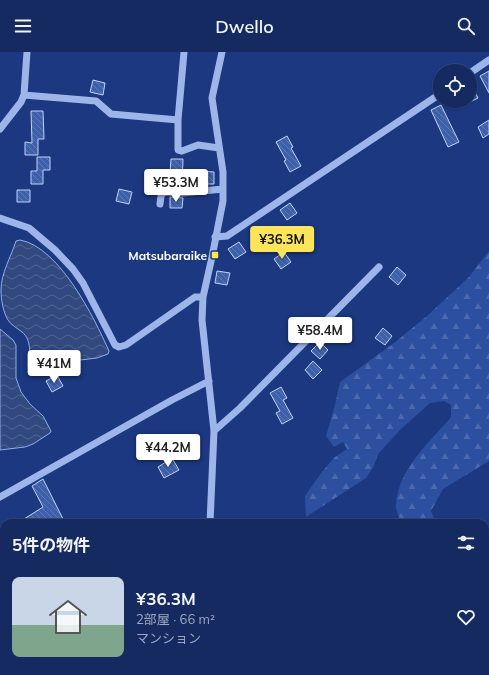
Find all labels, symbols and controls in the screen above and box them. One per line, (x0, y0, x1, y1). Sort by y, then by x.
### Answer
icon: menu (12, 15, 34, 37)
text: Dwello (215, 15, 274, 38)
icon: search (455, 15, 477, 37)
map controls (433, 64, 477, 108)
button: locate (433, 64, 477, 108)
pin: ¥53.3M (143, 169, 209, 203)
text: ¥53.3M (153, 174, 199, 190)
pin: ¥36.3M (249, 226, 315, 260)
text: ¥36.3M (259, 231, 305, 247)
place label: Matsubaraike (128, 248, 207, 263)
marker: Matsubaraike (210, 250, 220, 260)
pin: ¥58.4M (287, 317, 353, 351)
text: ¥58.4M (297, 322, 343, 338)
pin: ¥41M (30, 350, 78, 384)
text: ¥41M (37, 355, 71, 371)
pin: ¥44.2M (135, 434, 201, 468)
text: ¥44.2M (145, 439, 191, 455)
icon: filters (455, 532, 477, 554)
text: 5件の物件 (12, 534, 90, 555)
text: ¥36.3M (136, 588, 196, 609)
icon: home (44, 593, 92, 641)
icon: heart (455, 606, 477, 628)
text: 2部屋 · 66 m² (136, 611, 215, 627)
text: マンション (136, 630, 201, 646)

